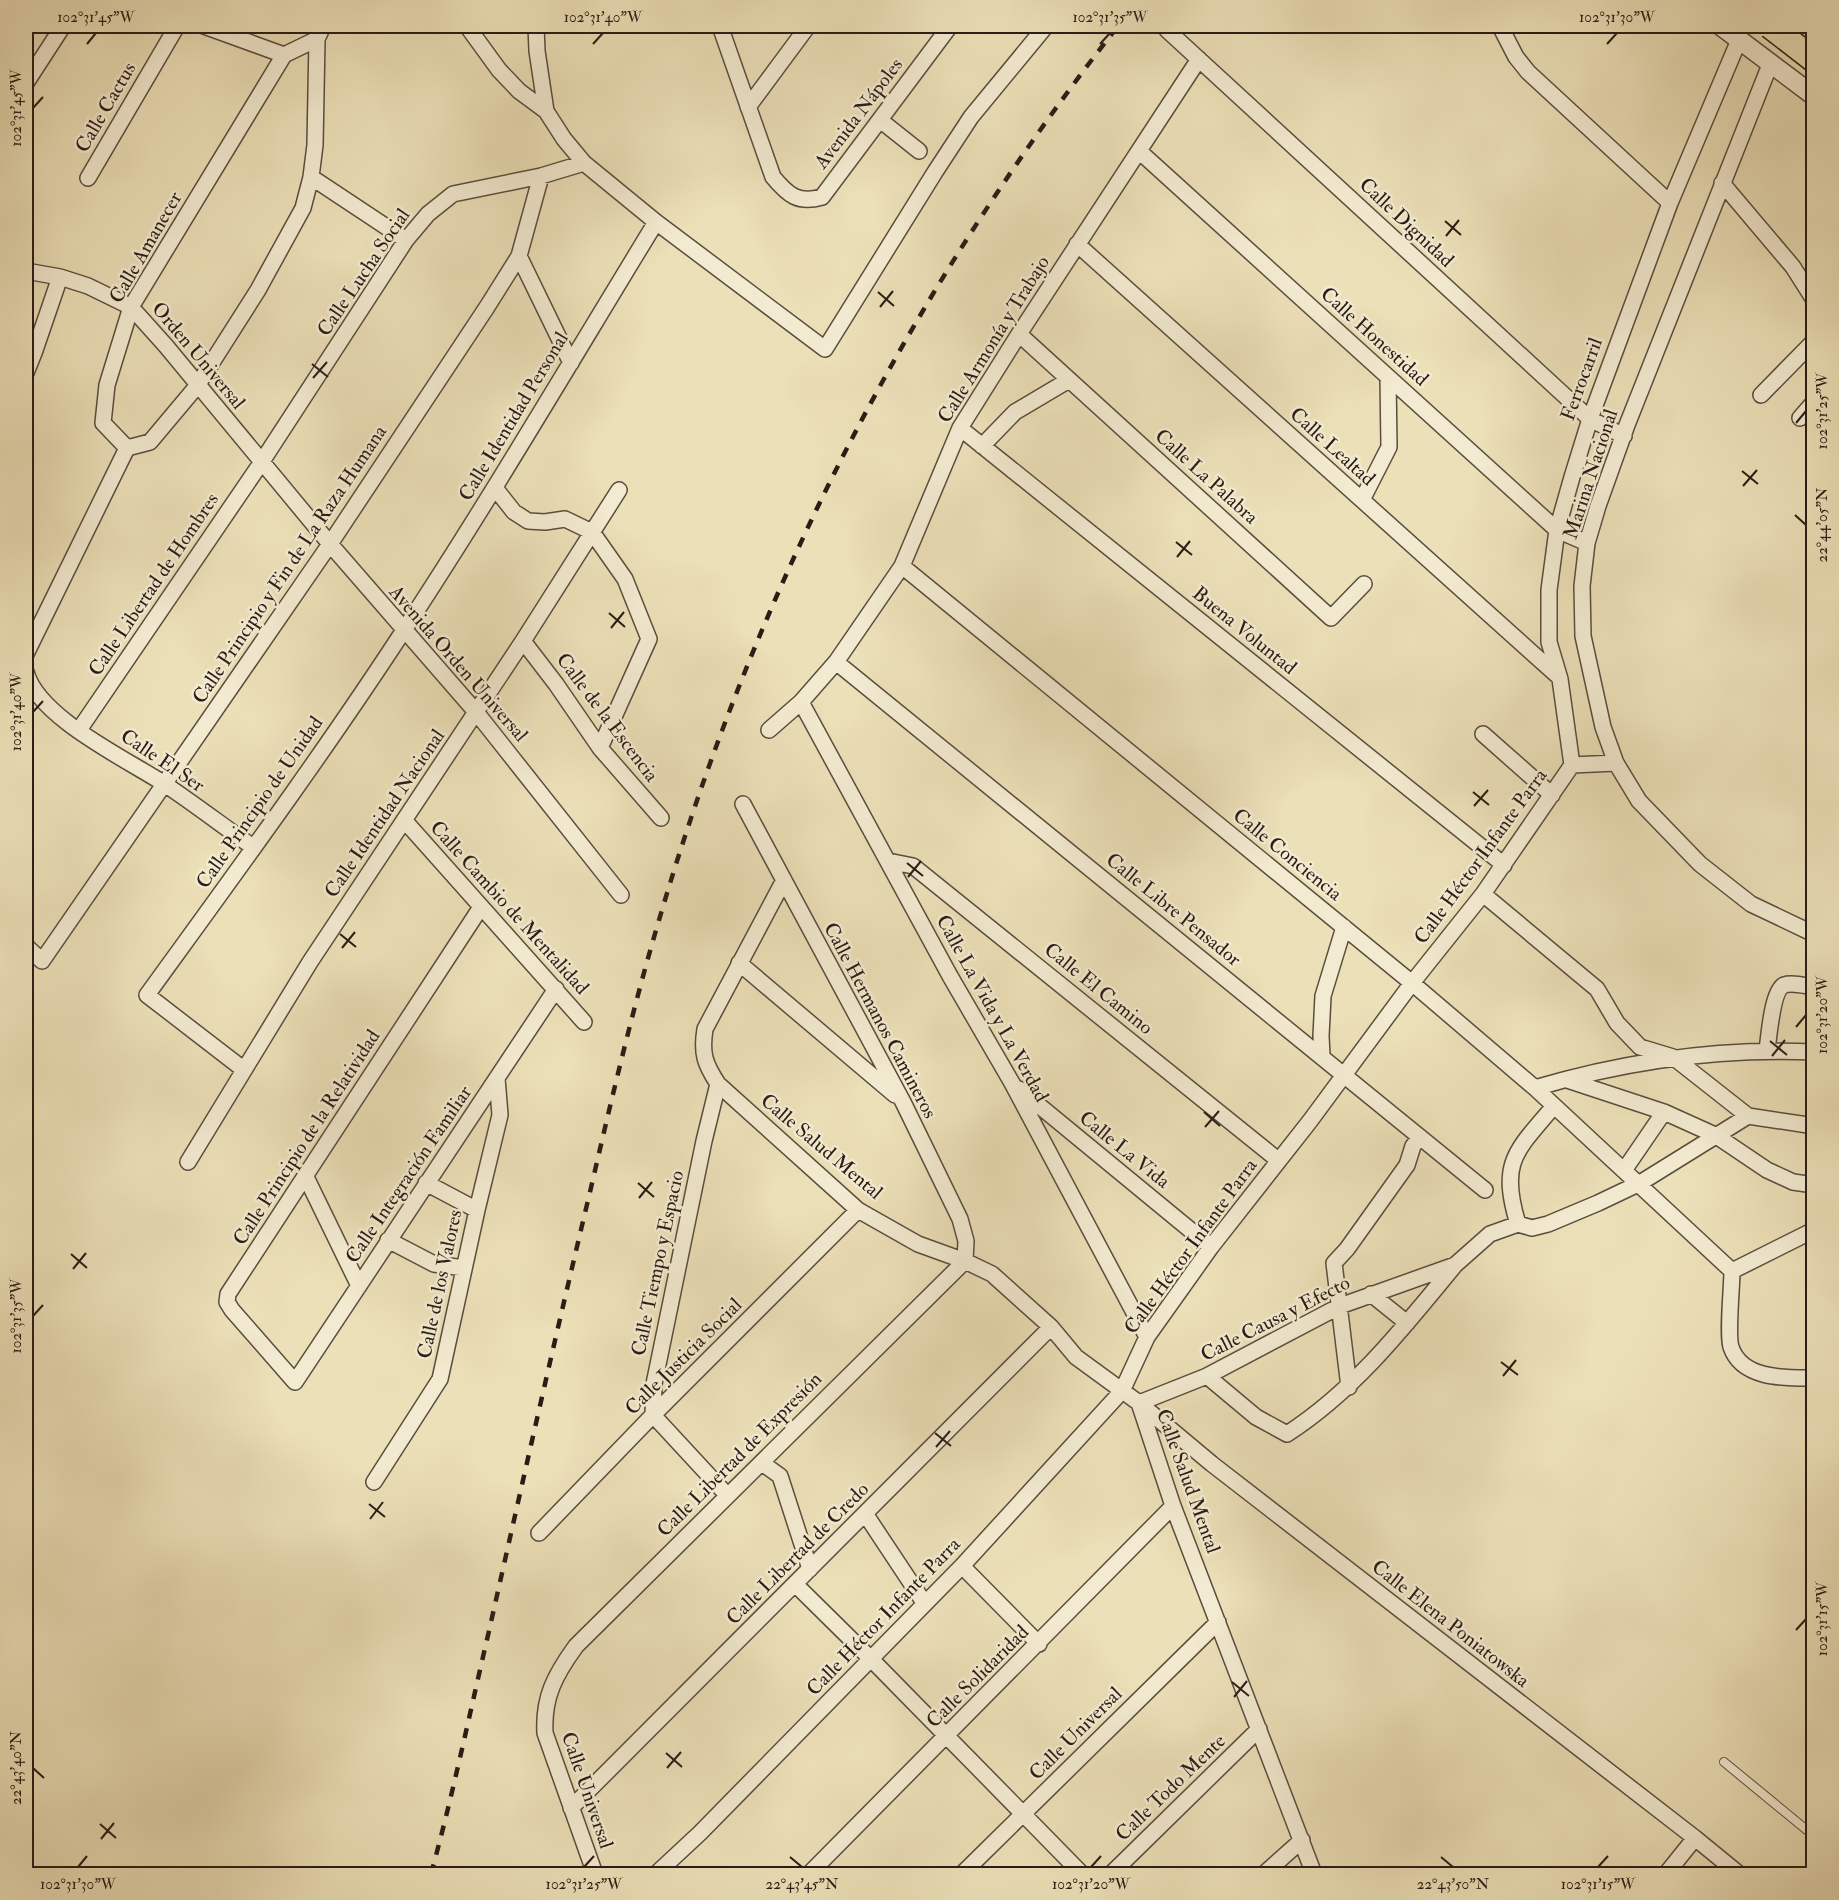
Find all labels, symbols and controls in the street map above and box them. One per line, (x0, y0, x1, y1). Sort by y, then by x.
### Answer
text: 102°31'45"W (57, 8, 135, 27)
text: 102°31'40"W (564, 8, 643, 27)
text: 102°31'35"W (1073, 8, 1148, 27)
text: 102°31'30"W (1579, 8, 1656, 27)
street label: Avenida Nápoles (808, 53, 909, 175)
street label: Calle Cactus (70, 58, 141, 157)
text: 102°31'45"W (7, 69, 26, 147)
street label: Calle Dignidad (1354, 172, 1459, 273)
street label: Calle Amanecer (103, 187, 188, 307)
street label: Calle Lucha Social (311, 204, 415, 341)
street label: Calle Armonía y Trabajo (932, 251, 1055, 428)
street label: Calle Honestidad (1316, 281, 1434, 391)
street label: Orden Universal (146, 296, 251, 414)
street label: Calle Identidad Personal (453, 327, 574, 505)
street label: Ferrocarril (1555, 334, 1608, 424)
text: 102°31'25"W (1813, 372, 1832, 449)
street label: Calle Lealtad (1285, 402, 1381, 491)
street label: Marina Nacional (1558, 406, 1623, 542)
street label: Calle Principio y Fin de La Raza Humana (187, 420, 393, 709)
street label: Calle La Palabra (1150, 423, 1264, 530)
text: 22°44'05"N (1813, 487, 1832, 562)
street label: Calle Libertad de Hombres (83, 488, 224, 681)
street label: Avenida Orden Universal (383, 579, 533, 747)
street label: Buena Voluntad (1188, 581, 1302, 680)
street label: Calle de la Escencia (551, 648, 665, 787)
text: 102°31'40"W (7, 672, 26, 751)
street label: Calle Principio de Unidad (190, 711, 329, 894)
street label: Calle El Ser (116, 723, 210, 798)
street label: Calle Identidad Nacional (319, 724, 450, 902)
street label: Calle Héctor Infante Parra (1408, 763, 1553, 949)
street label: Calle Conciencia (1228, 803, 1348, 907)
street label: Calle Cambio de Mentalidad (425, 815, 594, 1000)
street label: Calle Libre Pensador (1101, 847, 1247, 972)
street label: Calle La Vida y La Verdad (931, 910, 1054, 1106)
street label: Calle Hermanos Camineros (818, 918, 943, 1123)
street label: Calle El Camino (1039, 937, 1158, 1040)
text: 102°31'20"W (1813, 975, 1832, 1054)
street label: Calle Principio de la Relatividad (227, 1025, 386, 1250)
street label: Calle Integración Familiar (340, 1080, 477, 1268)
street label: Calle Salud Mental (756, 1088, 888, 1205)
street label: Calle La Vida (1074, 1105, 1176, 1194)
street label: Calle Héctor Infante Parra (1118, 1153, 1263, 1339)
street label: Calle Tiempo y Espacio (626, 1168, 690, 1358)
street label: Calle de los Valores (411, 1207, 468, 1361)
street label: Calle Causa y Efecto (1196, 1270, 1354, 1367)
text: 102°31'35"W (7, 1278, 26, 1353)
street label: Calle Justicia Social (620, 1293, 747, 1420)
street label: Calle Libertad de Expresión (652, 1367, 828, 1543)
street label: Calle Salud Mental (1151, 1406, 1226, 1557)
street label: Calle Libertad de Credo (721, 1477, 874, 1630)
street label: Calle Héctor Infante Parra (801, 1531, 966, 1701)
street label: Calle Elena Poniatowska (1367, 1554, 1535, 1693)
text: 102°31'15"W (1813, 1581, 1832, 1656)
street label: Calle Solidaridad (921, 1620, 1034, 1733)
street label: Calle Universal (1023, 1681, 1127, 1785)
street label: Calle Universal (556, 1728, 619, 1852)
street label: Calle Todo Mente (1110, 1729, 1231, 1846)
text: 22°43'40"N (7, 1730, 26, 1805)
text: 102°31'30"W (40, 1875, 117, 1894)
text: 102°31'25"W (546, 1875, 623, 1894)
text: 22°43'45"N (766, 1875, 839, 1894)
text: 102°31'20"W (1052, 1875, 1131, 1894)
text: 22°43'50"N (1417, 1875, 1490, 1894)
text: 102°31'15"W (1561, 1875, 1636, 1894)

